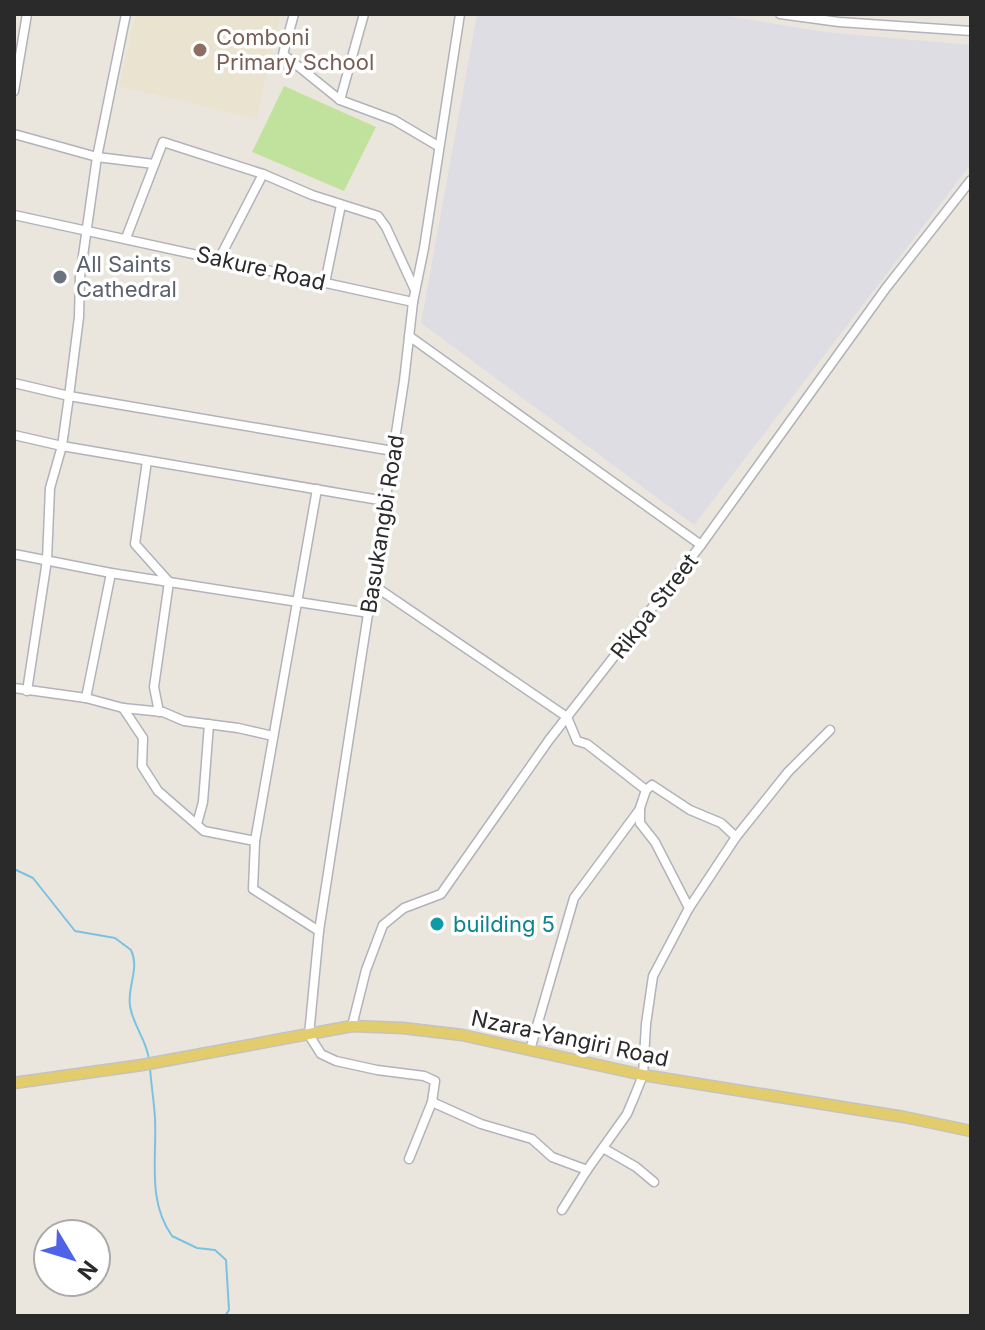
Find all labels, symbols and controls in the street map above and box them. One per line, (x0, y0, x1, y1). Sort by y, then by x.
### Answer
place label: Comboni Primary School (216, 24, 374, 75)
marker: Comboni Primary School (191, 41, 209, 59)
street label: Sakure Road (194, 241, 328, 295)
place label: All Saints Cathedral (76, 251, 177, 302)
marker: All Saints Cathedral (51, 268, 69, 286)
street label: Basukangbi Road (355, 433, 409, 615)
street label: Rikpa Street (605, 548, 703, 664)
place label: building 5 (453, 911, 555, 937)
marker: building 5 (428, 915, 446, 933)
street label: Nzara-Yangiri Road (469, 1004, 671, 1072)
north arrow (32, 1218, 112, 1298)
text: N (72, 1256, 103, 1285)

